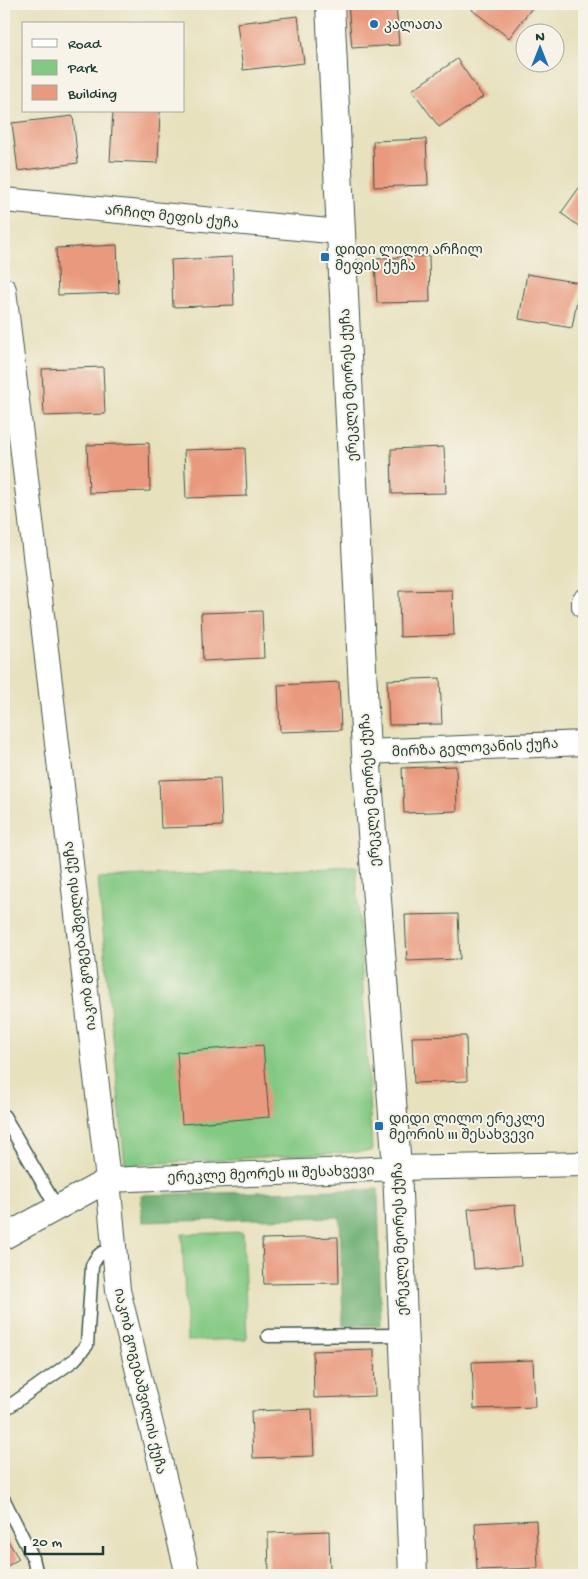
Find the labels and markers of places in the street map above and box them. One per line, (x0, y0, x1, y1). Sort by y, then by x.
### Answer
marker: კალათა (368, 18, 380, 30)
place label: კალათა (384, 18, 443, 35)
place label: დიდი ლილო არჩილ მეფის ქუჩა (335, 242, 483, 276)
marker: დიდი ლილო არჩილ მეფის ქუჩა (319, 251, 331, 263)
place label: დიდი ლილო ერეკლე მეორის III შესახვევი (389, 1111, 545, 1145)
marker: დიდი ლილო ერეკლე მეორის III შესახვევი (373, 1120, 385, 1132)

